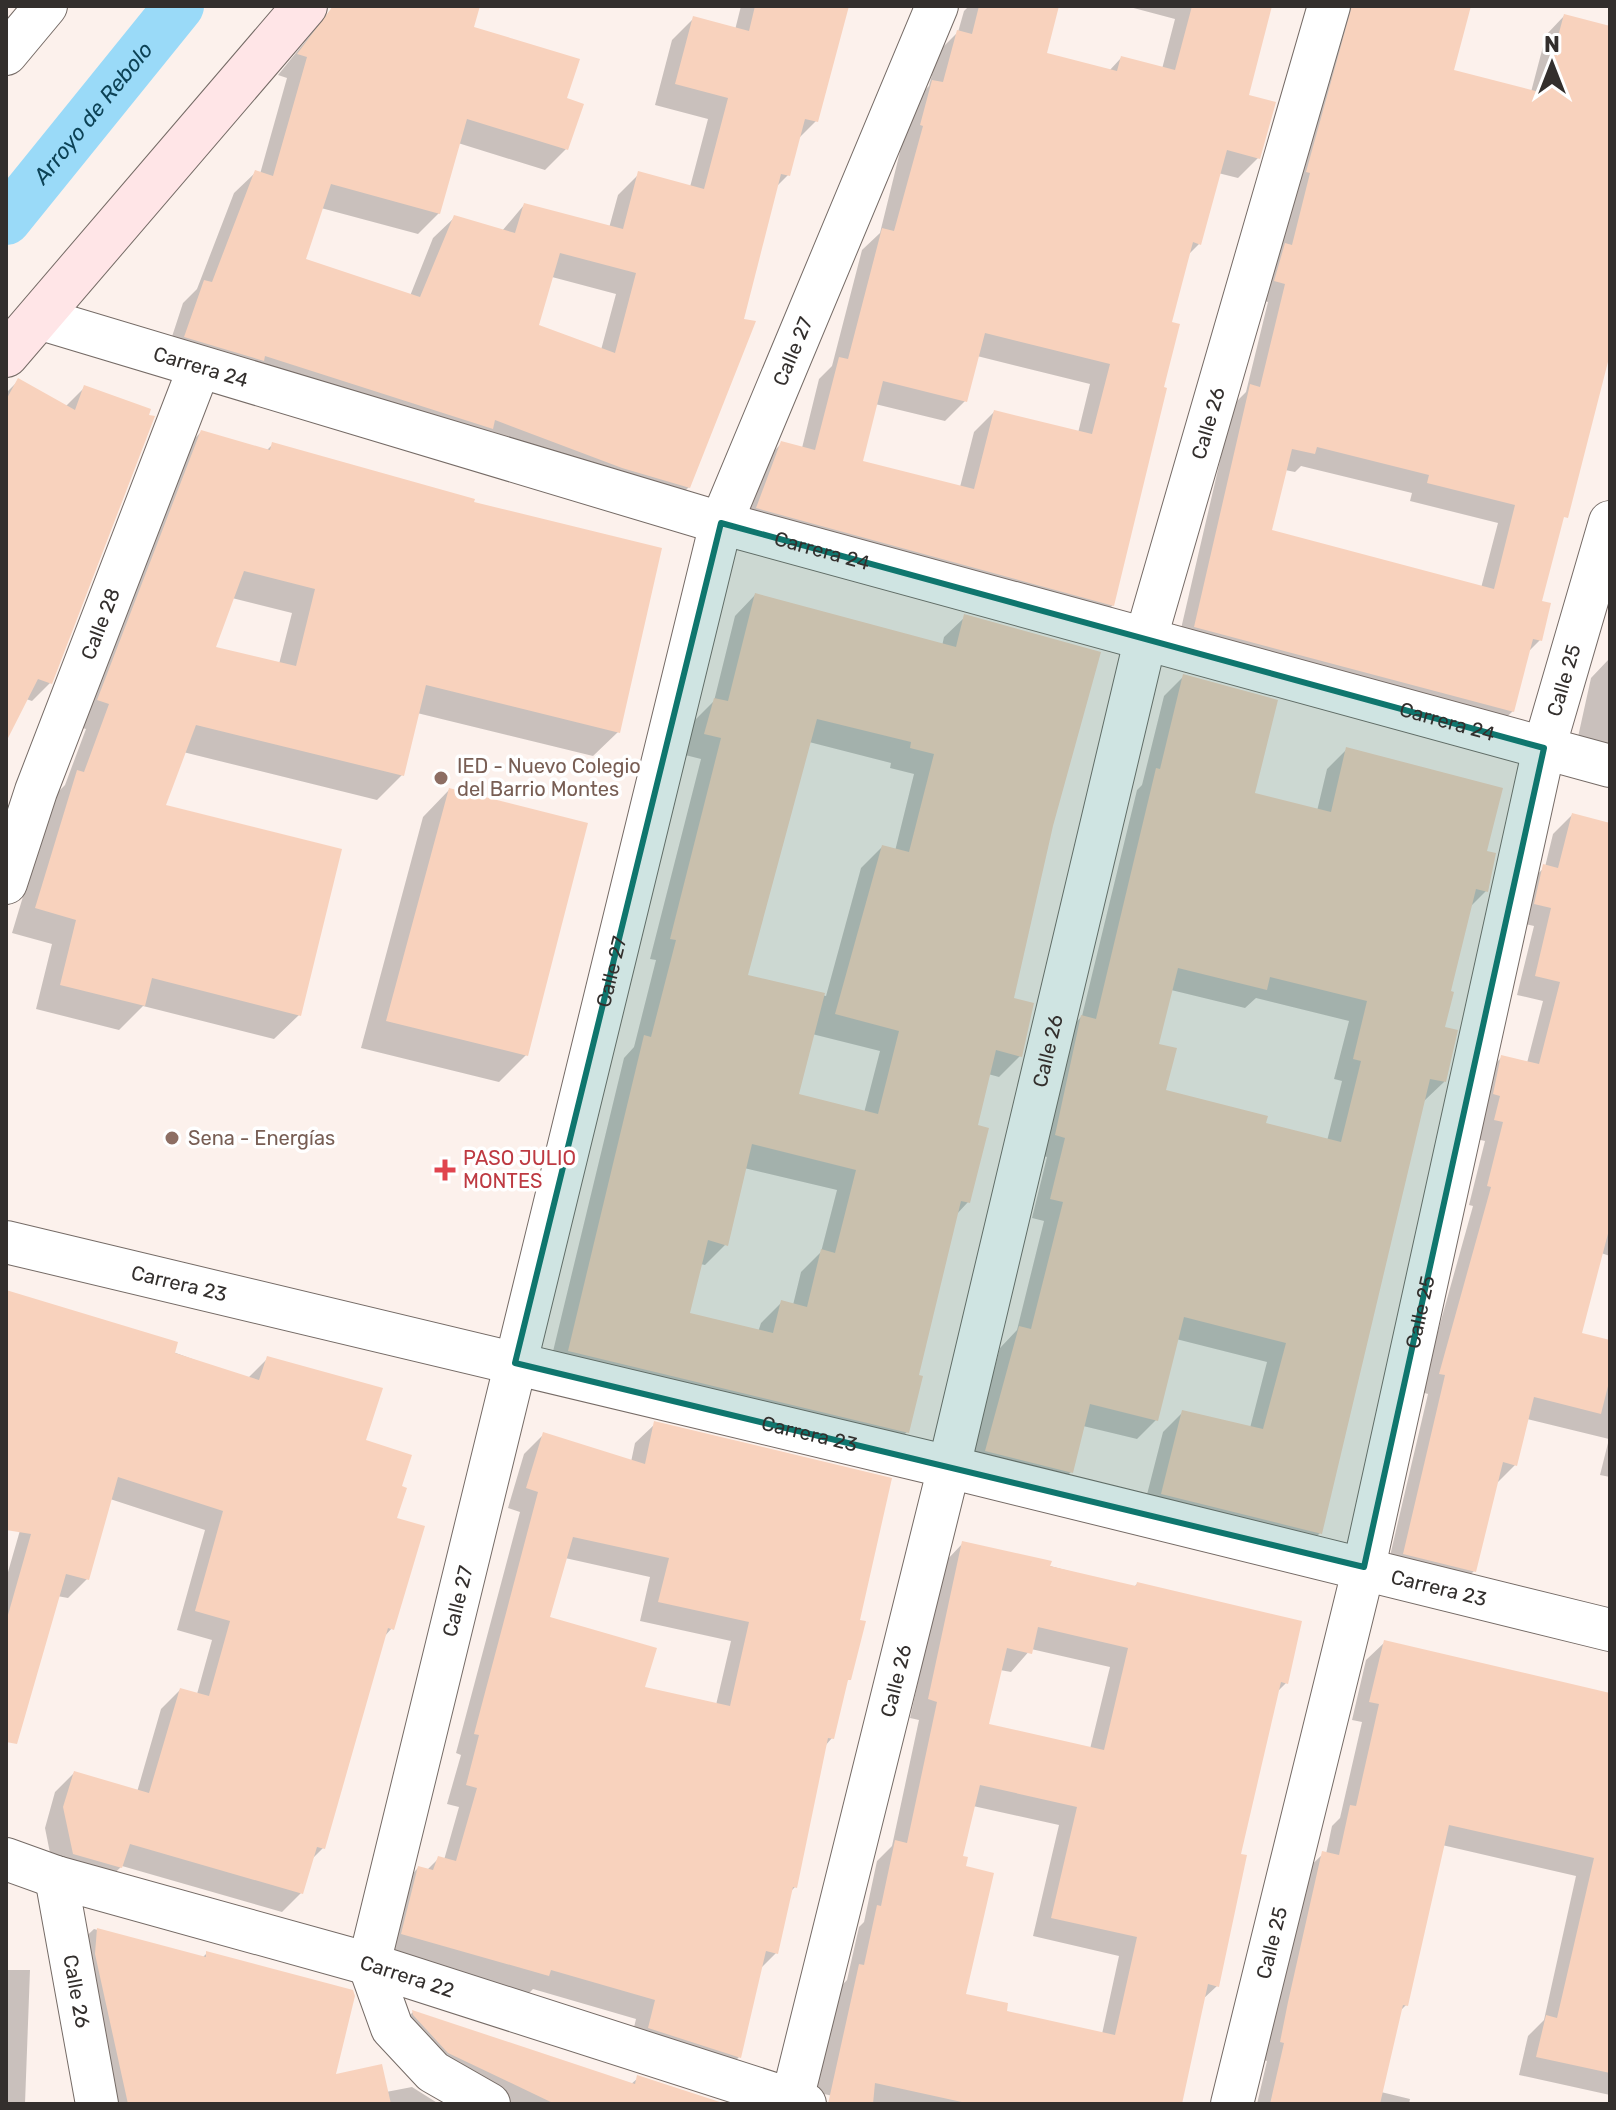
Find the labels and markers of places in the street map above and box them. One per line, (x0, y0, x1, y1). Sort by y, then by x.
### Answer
place label: IED - Nuevo Colegio del Barrio Montes (457, 754, 641, 801)
marker: IED - Nuevo Colegio del Barrio Montes (432, 769, 450, 787)
place label: Sena - Energías (188, 1126, 335, 1150)
marker: Sena - Energías (163, 1129, 181, 1147)
place label: PASO JULIO MONTES (463, 1146, 576, 1193)
marker: PASO JULIO MONTES (434, 1159, 456, 1181)

